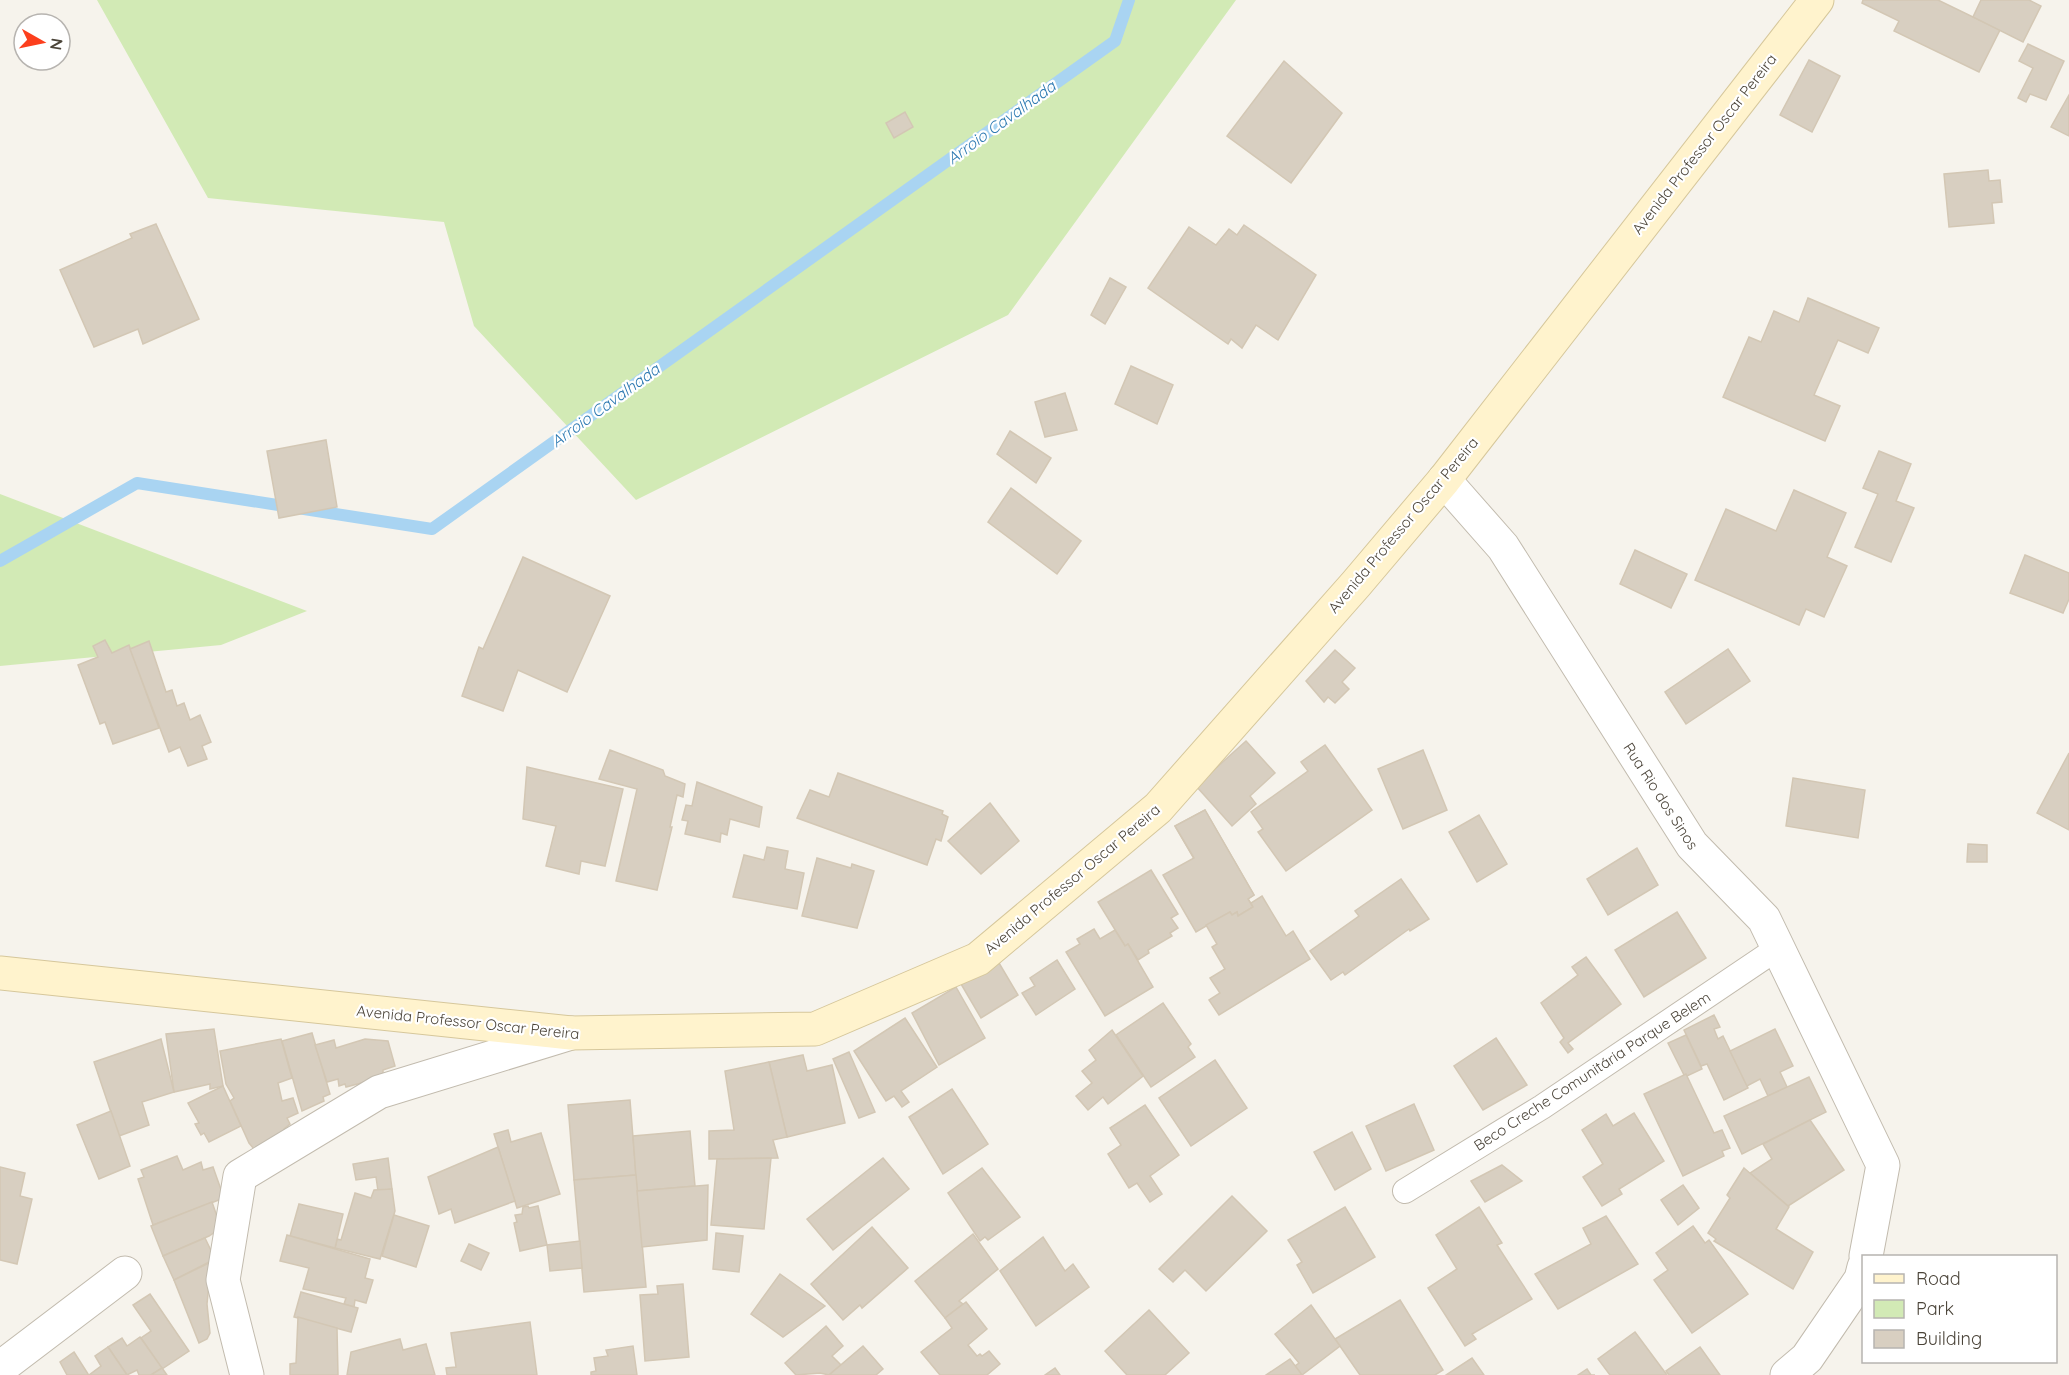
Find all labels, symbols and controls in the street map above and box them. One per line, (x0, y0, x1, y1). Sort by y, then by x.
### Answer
north arrow (12, 12, 72, 72)
text: N (46, 37, 68, 52)
street label: Avenida Professor Oscar Pereira (1628, 50, 1780, 238)
water label: Arroio Cavalhada (943, 75, 1060, 168)
water label: Arroio Cavalhada (547, 358, 664, 451)
street label: Avenida Professor Oscar Pereira (1324, 433, 1482, 617)
street label: Rua Rio dos Sinos (1619, 739, 1703, 853)
street label: Avenida Professor Oscar Pereira (980, 800, 1164, 958)
street label: Beco Creche Comunitária Parque Belem (1470, 987, 1714, 1155)
street label: Avenida Professor Oscar Pereira (356, 1001, 580, 1043)
legend (1862, 1255, 2057, 1363)
text: Road (1916, 1267, 1961, 1290)
text: Park (1916, 1297, 1954, 1320)
text: Building (1916, 1327, 1982, 1350)

